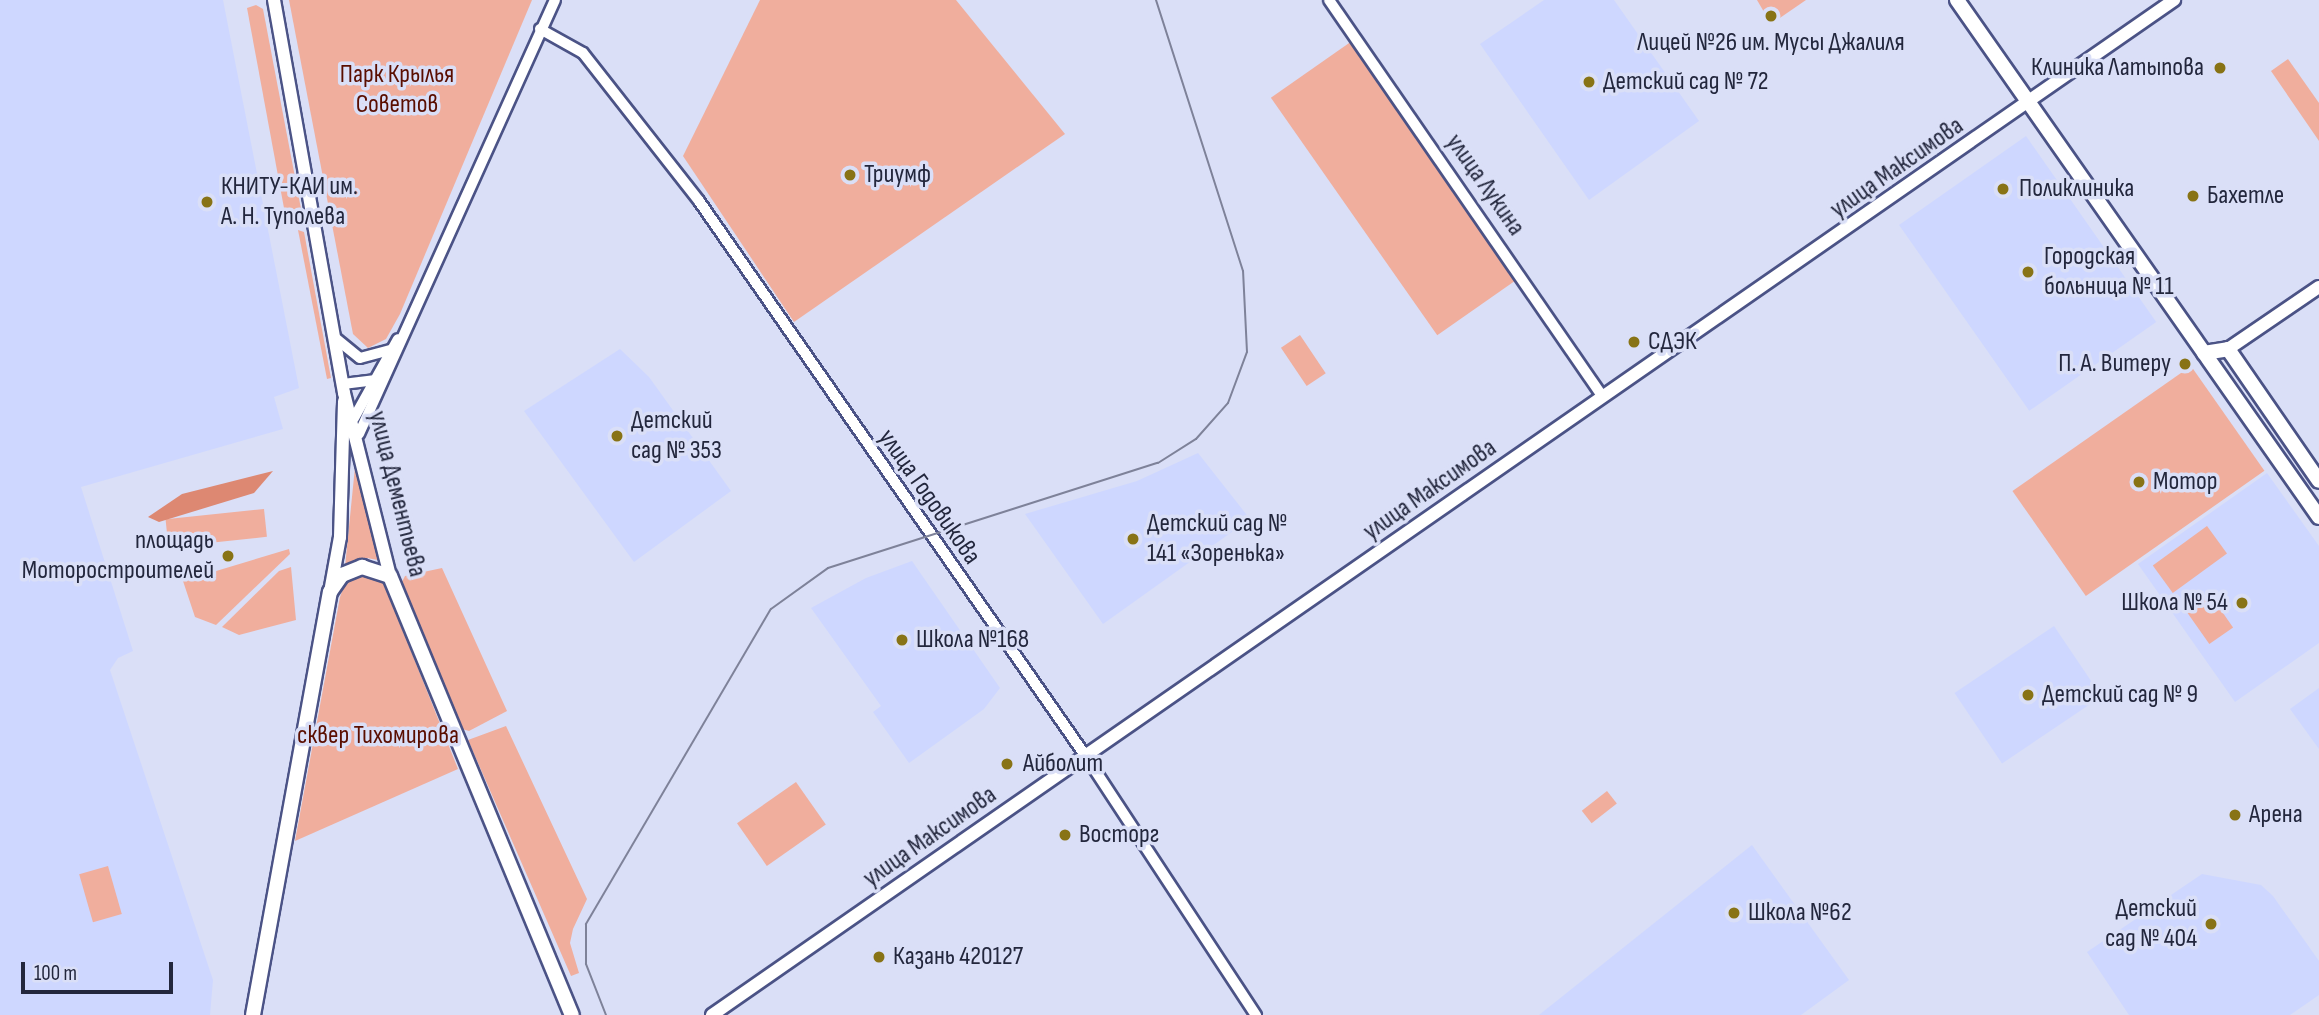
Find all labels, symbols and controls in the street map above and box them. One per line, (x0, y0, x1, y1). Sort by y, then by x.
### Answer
marker: Лицей №26 им. Мусы Джалиля (1763, 8, 1779, 24)
place label: Лицей №26 им. Мусы Джалиля (1637, 27, 1905, 59)
place label: Клиника Латыпова (2031, 52, 2204, 84)
marker: Клиника Латыпова (2210, 58, 2230, 78)
park label: Парк Крылья Советов (340, 59, 454, 120)
place label: Детский сад № 72 (1603, 66, 1768, 98)
marker: Детский сад № 72 (1581, 74, 1597, 90)
street label: улица Максимова (1824, 111, 1970, 225)
street label: улица Лукина (1439, 128, 1531, 242)
place label: Триумф (864, 159, 931, 191)
marker: Триумф (842, 167, 858, 183)
place label: КНИТУ-КАИ им. А. Н. Туполева (221, 171, 358, 232)
place label: Поликлиника (2019, 173, 2134, 205)
marker: Поликлиника (1993, 179, 2013, 199)
place label: Бахетле (2207, 180, 2284, 212)
marker: Бахетле (2185, 188, 2201, 204)
marker: КНИТУ-КАИ им. А. Н. Туполева (199, 194, 215, 210)
place label: Городская больница № 11 (2044, 241, 2174, 302)
marker: Городская больница № 11 (2018, 262, 2038, 282)
place label: СДЭК (1648, 326, 1697, 358)
marker: СДЭК (1626, 334, 1642, 350)
place label: П. А. Витеру (2058, 348, 2171, 380)
marker: П. А. Витеру (2177, 356, 2193, 372)
place label: Детский сад № 353 (631, 405, 722, 466)
street label: улица Дементьева (361, 408, 433, 580)
street label: улица Годовикова (871, 423, 987, 571)
marker: Детский сад № 353 (609, 428, 625, 444)
street label: улица Максимова (1357, 433, 1503, 547)
place label: Мотор (2153, 466, 2217, 498)
marker: Мотор (2131, 474, 2147, 490)
place label: Детский сад № 141 «Зоренька» (1147, 508, 1287, 570)
place label: площадь Моторостроителей (22, 525, 214, 586)
marker: Детский сад № 141 «Зоренька» (1125, 531, 1141, 547)
marker: площадь Моторостроителей (220, 548, 236, 564)
place label: Школа № 54 (2121, 587, 2228, 619)
marker: Школа № 54 (2234, 595, 2250, 611)
place label: Школа №168 (916, 624, 1029, 656)
marker: Школа №168 (894, 632, 910, 648)
place label: Детский сад № 9 (2042, 679, 2198, 711)
marker: Детский сад № 9 (2020, 687, 2036, 703)
park label: сквер Тихомирова (297, 720, 459, 752)
place label: Айболит (1023, 748, 1103, 780)
marker: Айболит (997, 754, 1017, 774)
street label: улица Максимова (857, 780, 1003, 894)
place label: Арена (2249, 799, 2303, 831)
marker: Арена (2227, 807, 2243, 823)
place label: Восторг (1079, 819, 1159, 851)
marker: Восторг (1057, 827, 1073, 843)
place label: Детский сад № 404 (2105, 893, 2197, 954)
place label: Школа №62 (1748, 897, 1852, 929)
marker: Школа №62 (1726, 905, 1742, 921)
marker: Детский сад № 404 (2203, 916, 2219, 932)
place label: Казань 420127 (893, 941, 1023, 973)
scale bar (24, 948, 177, 992)
marker: Казань 420127 (871, 949, 887, 965)
text: 100 m (34, 961, 77, 986)

